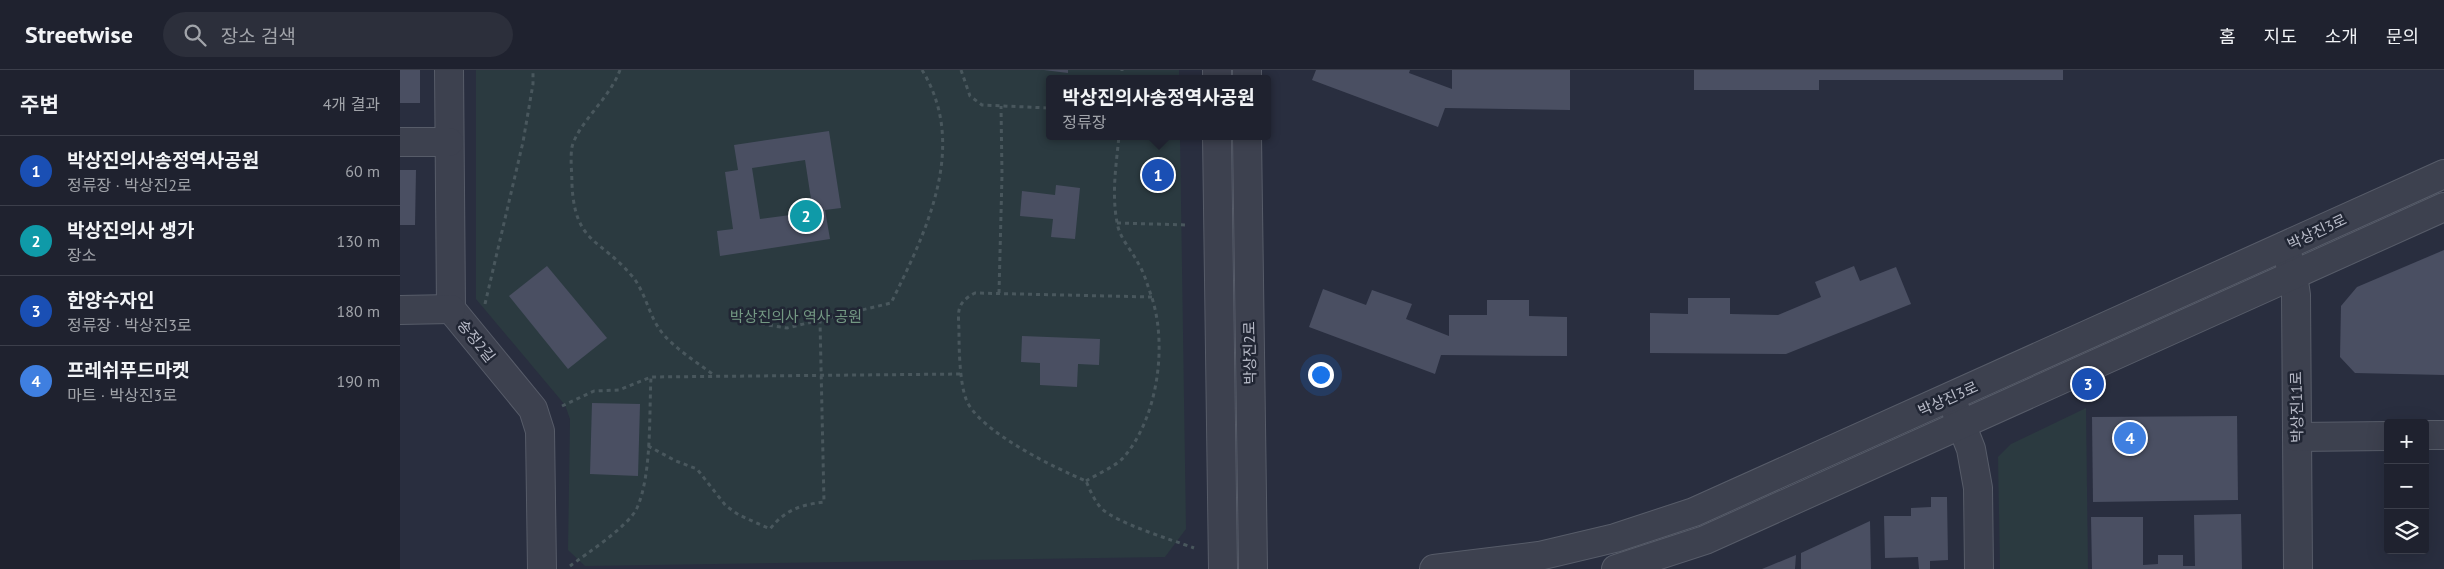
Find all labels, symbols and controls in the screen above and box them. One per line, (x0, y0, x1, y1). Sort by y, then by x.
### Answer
search box (163, 12, 513, 57)
text: Streetwise (25, 19, 133, 50)
icon: search (181, 21, 209, 49)
text: 장소 검색 (221, 24, 296, 48)
text: 홈 (2219, 25, 2236, 48)
text: 지도 (2264, 25, 2297, 48)
text: 소개 (2325, 25, 2358, 48)
text: 문의 (2386, 25, 2419, 48)
popup (1046, 75, 1271, 140)
text: 박상진의사송정역사공원 (1062, 85, 1255, 109)
text: 주변 (20, 91, 59, 118)
text: 4개 결과 (323, 94, 380, 114)
text: 정류장 (1062, 112, 1107, 132)
text: 박상진의사송정역사공원 (67, 148, 259, 172)
pin: 1 (1142, 156, 1174, 194)
text: 1 (31, 161, 41, 181)
text: 60 m (345, 161, 380, 181)
text: 정류장 · 박상진2로 (67, 175, 192, 195)
pin: 2 (790, 197, 822, 235)
street label: 박상진3로 (2284, 210, 2350, 254)
text: 박상진의사 생가 (67, 218, 194, 242)
text: 2 (31, 231, 41, 251)
text: 130 m (337, 231, 380, 251)
text: 장소 (67, 245, 96, 265)
text: 한양수자인 (67, 288, 154, 312)
text: 3 (31, 301, 41, 321)
text: 180 m (337, 301, 380, 321)
park label: 박상진의사 역사 공원 (730, 307, 862, 326)
text: 정류장 · 박상진3로 (67, 315, 192, 335)
street label: 송정2길 (453, 315, 499, 366)
street label: 박상진2로 (1239, 321, 1260, 385)
text: 프레쉬푸드마켓 (67, 358, 189, 382)
your location (1308, 362, 1334, 388)
pin: 3 (2072, 365, 2104, 403)
text: 4 (31, 371, 41, 391)
text: 190 m (337, 371, 380, 391)
street label: 박상진11로 (2286, 371, 2307, 443)
street label: 박상진3로 (1915, 377, 1981, 420)
text: 마트 · 박상진3로 (67, 385, 177, 405)
pin: 4 (2114, 419, 2146, 457)
map controls (2384, 419, 2429, 554)
button: + (2384, 419, 2429, 464)
button: − (2384, 464, 2429, 509)
button: layers (2384, 509, 2429, 554)

